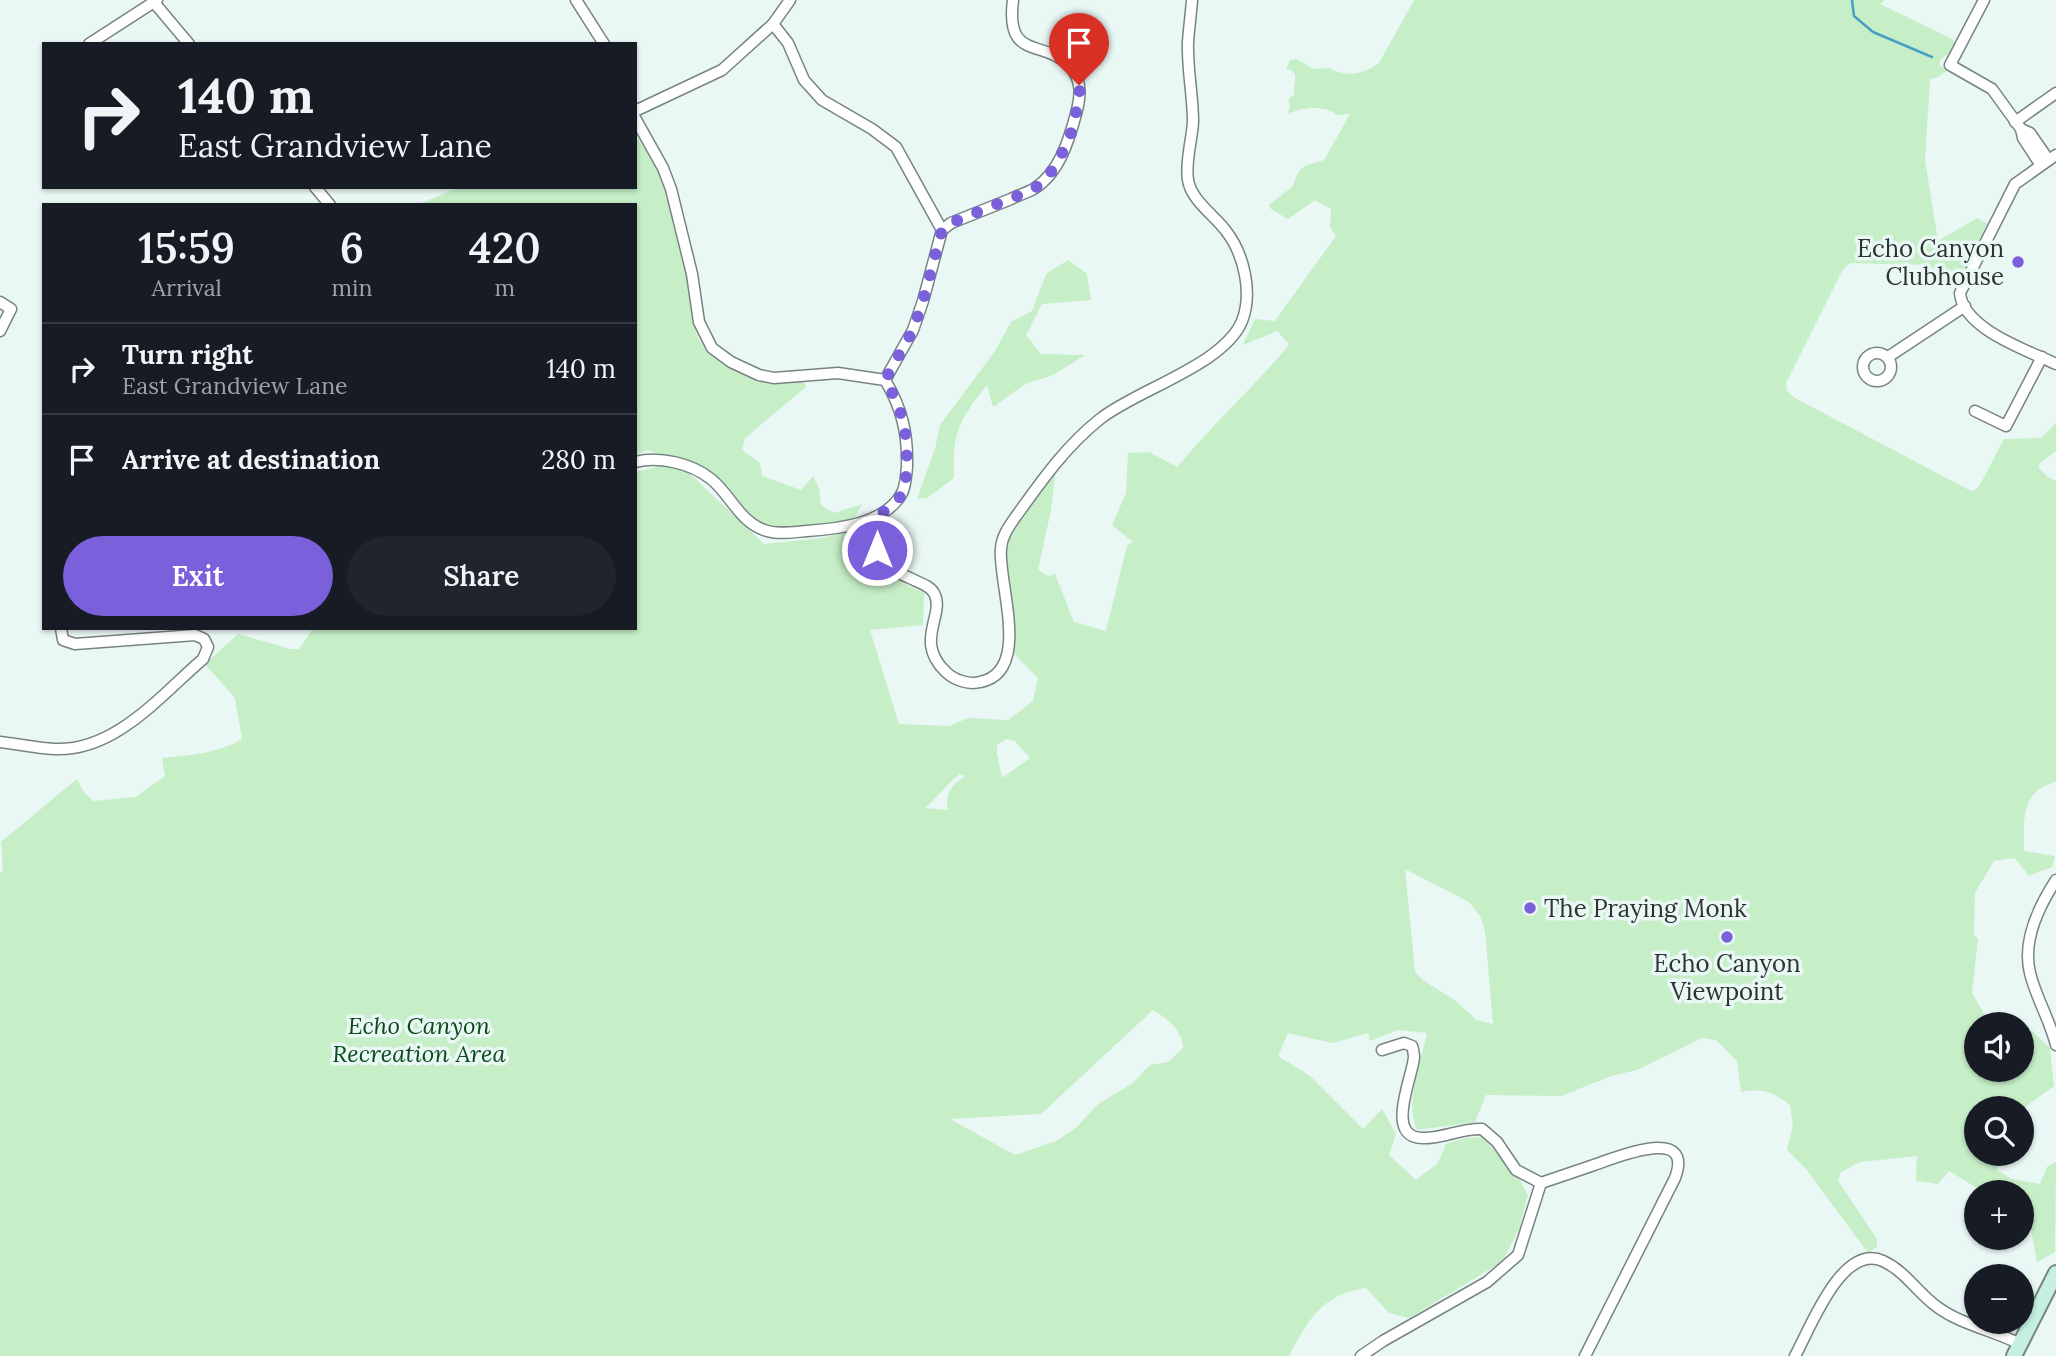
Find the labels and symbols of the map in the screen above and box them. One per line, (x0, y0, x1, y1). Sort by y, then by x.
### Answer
pin (1049, 13, 1109, 85)
place label: Echo Canyon Clubhouse (1857, 233, 2004, 292)
marker: Echo Canyon Clubhouse (2010, 254, 2026, 270)
position arrow (840, 513, 914, 587)
place label: The Praying Monk (1544, 893, 1747, 924)
marker: The Praying Monk (1522, 900, 1538, 916)
marker: Echo Canyon Viewpoint (1719, 929, 1735, 945)
place label: Echo Canyon Viewpoint (1653, 948, 1801, 1007)
park label: Echo Canyon Recreation Area (332, 1010, 506, 1069)

